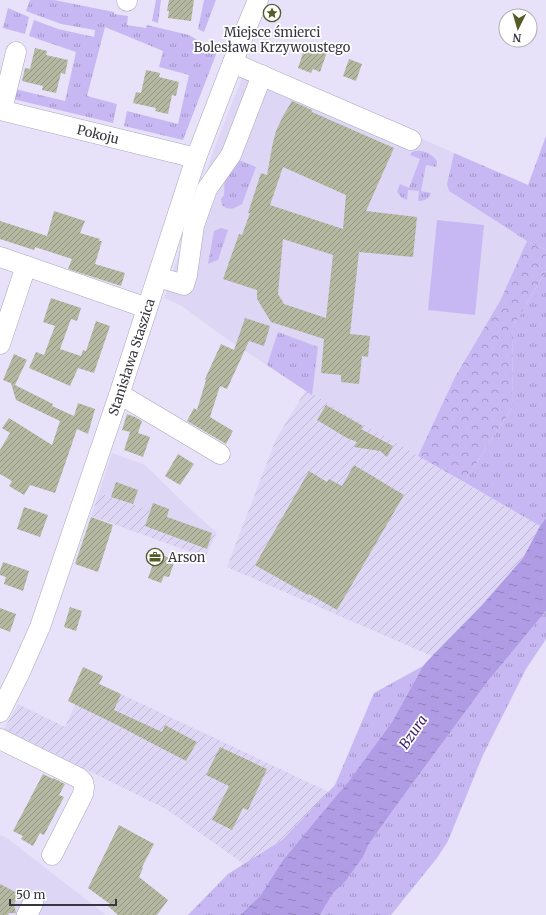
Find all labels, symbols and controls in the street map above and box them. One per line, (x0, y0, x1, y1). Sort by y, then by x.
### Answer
place icon: Miejsce śmierci Bolesława Krzywoustego (262, 3, 282, 23)
north arrow (498, 8, 538, 48)
place label: Miejsce śmierci Bolesława Krzywoustego (194, 24, 351, 56)
text: N (512, 31, 522, 45)
street label: Pokoju (75, 121, 121, 148)
street label: Stanisława Staszica (105, 296, 159, 418)
office icon: Arson (145, 547, 165, 567)
place label: Arson (167, 549, 206, 566)
water label: Bzura (395, 712, 431, 752)
scale bar (10, 881, 116, 907)
text: 50 m (16, 887, 45, 902)

